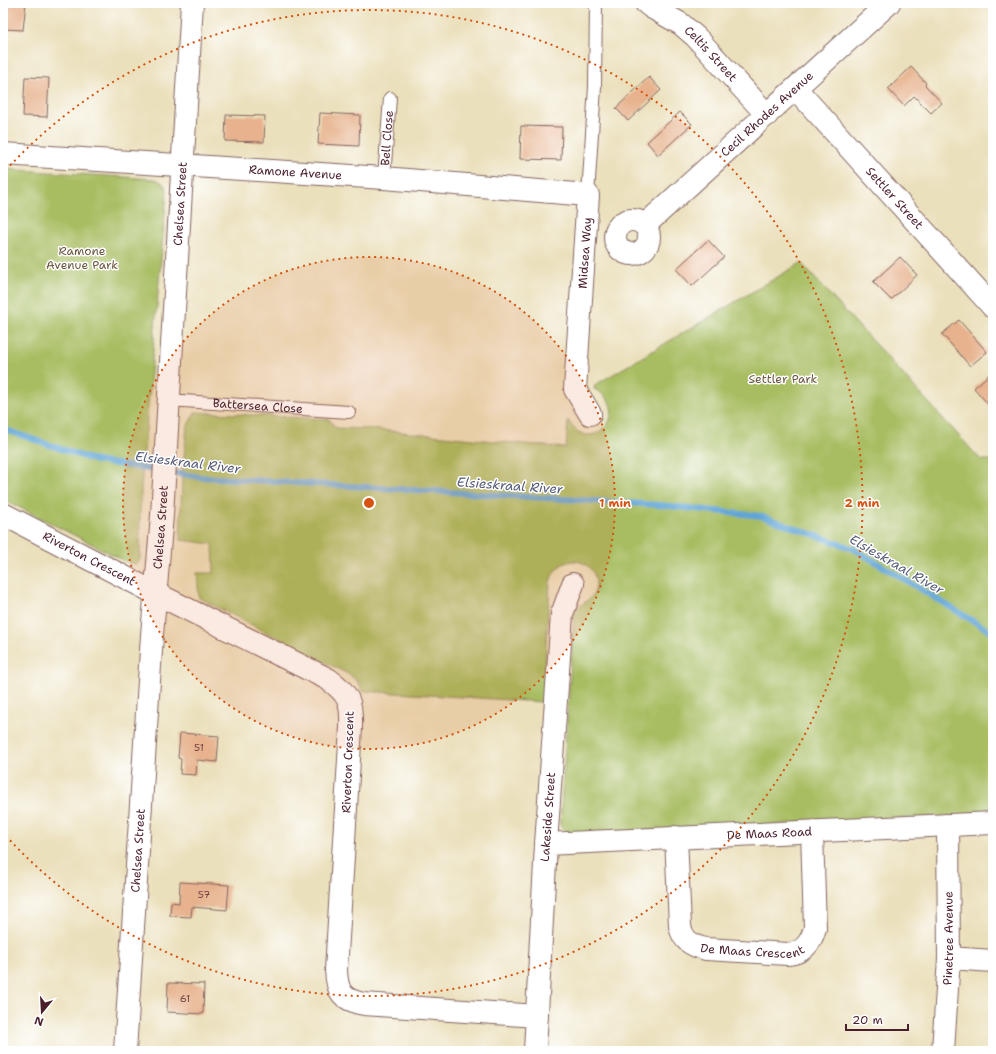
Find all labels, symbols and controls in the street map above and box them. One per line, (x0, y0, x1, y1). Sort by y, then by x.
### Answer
street label: Celtis Street (681, 22, 741, 85)
street label: Cecil Rhodes Avenue (717, 68, 817, 160)
street label: Bell Close (377, 110, 397, 166)
street label: Chelsea Street (170, 161, 191, 246)
street label: Ramone Avenue (248, 161, 343, 183)
street label: Settler Street (862, 164, 927, 233)
street label: Midsea Way (575, 217, 595, 289)
park label: Ramone Avenue Park (46, 243, 118, 273)
park label: Settler Park (749, 371, 818, 387)
street label: Battersea Close (212, 395, 304, 417)
water label: Elsieskraal River (134, 448, 243, 478)
water label: Elsieskraal River (456, 473, 564, 498)
street label: Chelsea Street (150, 485, 172, 570)
text: 1 min (599, 495, 631, 511)
text: 2 min (845, 495, 880, 511)
centre of rings (362, 496, 376, 510)
street label: Riverton Crescent (40, 528, 138, 589)
water label: Elsieskraal River (846, 530, 948, 599)
street label: Riverton Crescent (338, 711, 358, 813)
house number: 51 (194, 741, 204, 754)
street label: Lakeside Street (537, 772, 559, 862)
street label: Chelsea Street (127, 808, 149, 893)
street label: De Maas Road (727, 823, 813, 843)
house number: 57 (198, 888, 210, 901)
street label: Pinetree Avenue (939, 891, 957, 986)
street label: De Maas Crescent (699, 940, 808, 962)
north arrow (22, 992, 62, 1032)
house number: 61 (180, 992, 190, 1005)
scale bar (846, 1006, 908, 1032)
text: N (32, 1012, 46, 1030)
text: 20 m (852, 1012, 883, 1028)

